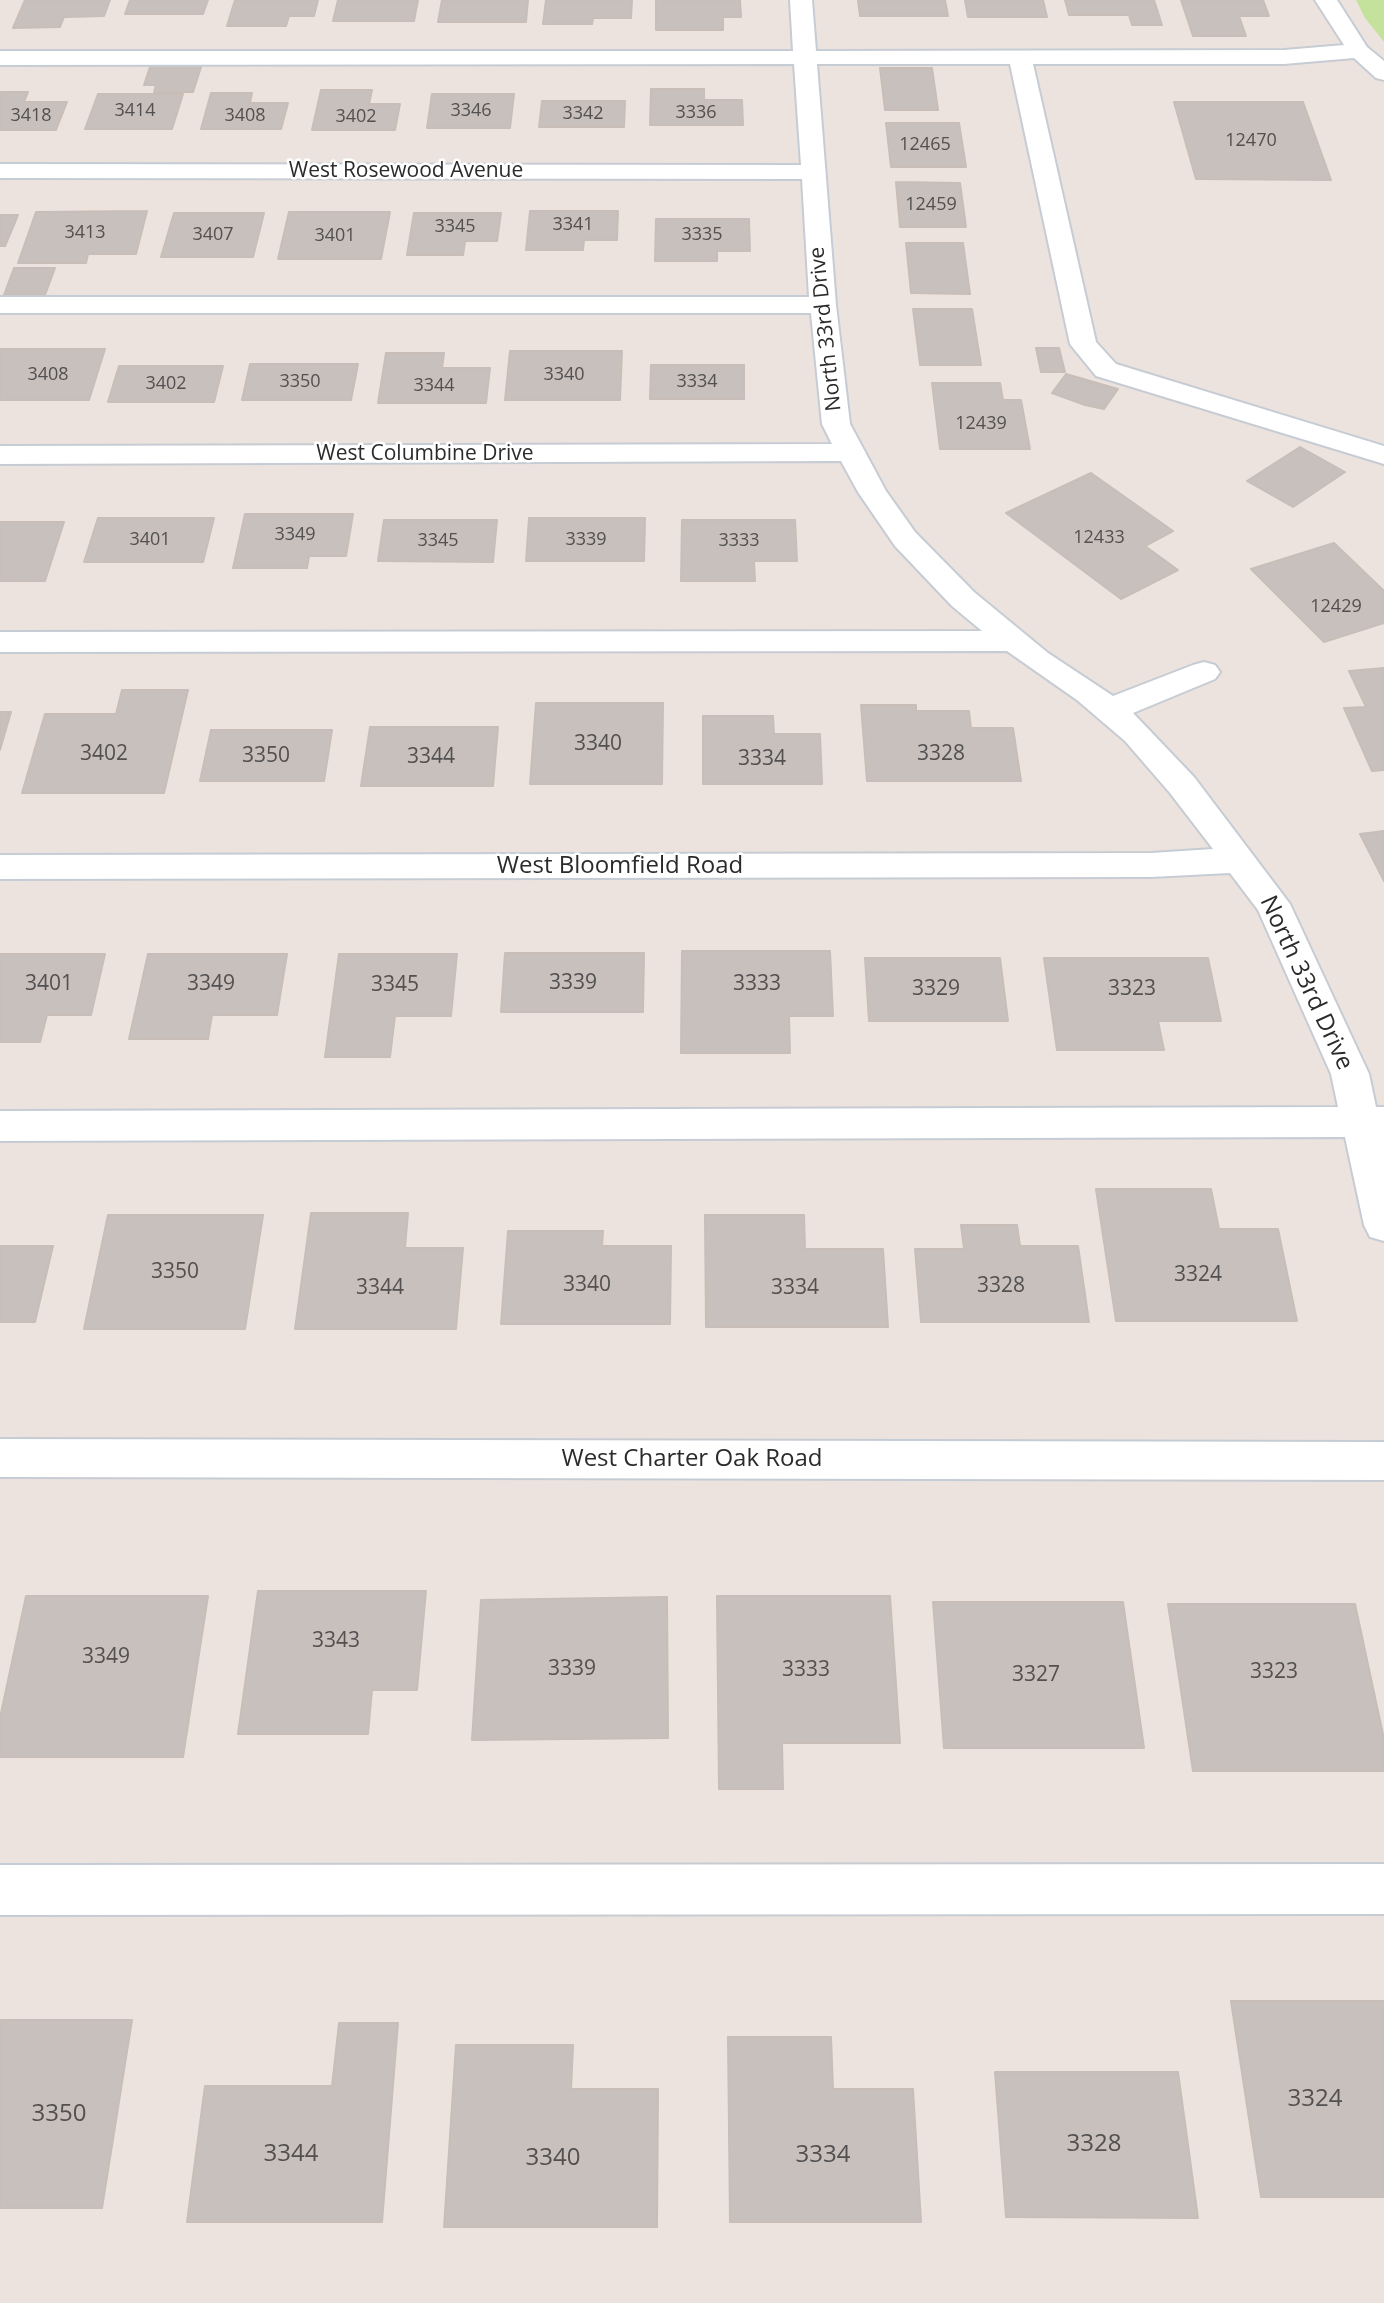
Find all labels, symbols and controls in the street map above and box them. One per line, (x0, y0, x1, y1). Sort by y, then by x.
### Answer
house number: 3414 (114, 100, 156, 122)
house number: 3346 (450, 100, 492, 122)
house number: 3336 (675, 102, 717, 124)
house number: 3342 (562, 103, 604, 125)
house number: 3418 (10, 105, 52, 127)
house number: 3408 (224, 105, 266, 127)
house number: 3402 (335, 106, 377, 128)
house number: 12470 (1225, 130, 1277, 152)
house number: 12465 (899, 134, 951, 156)
street label: West Rosewood Avenue (289, 158, 523, 184)
house number: 12459 (905, 194, 957, 216)
house number: 3341 (552, 214, 594, 236)
house number: 3345 (434, 216, 476, 238)
house number: 3413 (64, 222, 106, 244)
house number: 3407 (192, 224, 234, 246)
house number: 3335 (681, 224, 723, 246)
house number: 3401 (314, 225, 356, 247)
street label: North 33rd Drive (805, 246, 847, 412)
house number: 3408 (27, 364, 69, 386)
house number: 3340 (543, 364, 585, 386)
house number: 3350 (279, 371, 321, 393)
house number: 3334 (676, 371, 718, 393)
house number: 3402 (145, 373, 187, 395)
house number: 3344 (413, 375, 455, 397)
house number: 12439 (955, 413, 1007, 435)
street label: West Columbine Drive (316, 441, 534, 467)
house number: 3349 (274, 524, 316, 546)
house number: 12433 (1073, 527, 1125, 549)
house number: 3401 (129, 529, 171, 551)
house number: 3339 (565, 529, 607, 551)
house number: 3345 (417, 530, 459, 552)
house number: 3333 (718, 530, 760, 552)
house number: 12429 (1310, 596, 1362, 618)
house number: 3340 (574, 731, 622, 757)
house number: 3402 (80, 741, 128, 767)
house number: 3328 (917, 741, 965, 767)
house number: 3350 (242, 743, 290, 769)
house number: 3344 (407, 744, 455, 770)
house number: 3334 (738, 746, 786, 772)
street label: West Bloomfield Road (497, 852, 743, 880)
street label: North 33rd Drive (1253, 891, 1359, 1075)
house number: 3339 (549, 970, 597, 996)
house number: 3401 (25, 971, 73, 997)
house number: 3349 (187, 971, 235, 997)
house number: 3333 (733, 971, 781, 997)
house number: 3345 (371, 972, 419, 998)
house number: 3329 (912, 976, 960, 1002)
house number: 3323 (1108, 976, 1156, 1002)
house number: 3350 (151, 1259, 199, 1285)
house number: 3324 (1174, 1262, 1222, 1288)
house number: 3340 (563, 1272, 611, 1298)
house number: 3328 (977, 1273, 1025, 1299)
house number: 3344 (356, 1275, 404, 1301)
house number: 3334 (771, 1275, 819, 1301)
street label: West Charter Oak Road (561, 1445, 823, 1473)
house number: 3343 (312, 1628, 360, 1654)
house number: 3349 (82, 1644, 130, 1670)
house number: 3339 (548, 1656, 596, 1682)
house number: 3333 (782, 1657, 830, 1683)
house number: 3323 (1250, 1659, 1298, 1685)
house number: 3327 (1012, 1662, 1060, 1688)
house number: 3324 (1288, 2085, 1342, 2113)
house number: 3350 (32, 2100, 86, 2128)
house number: 3328 (1067, 2130, 1121, 2158)
house number: 3344 (264, 2140, 318, 2168)
house number: 3334 (796, 2141, 850, 2169)
house number: 3340 (526, 2144, 580, 2172)

